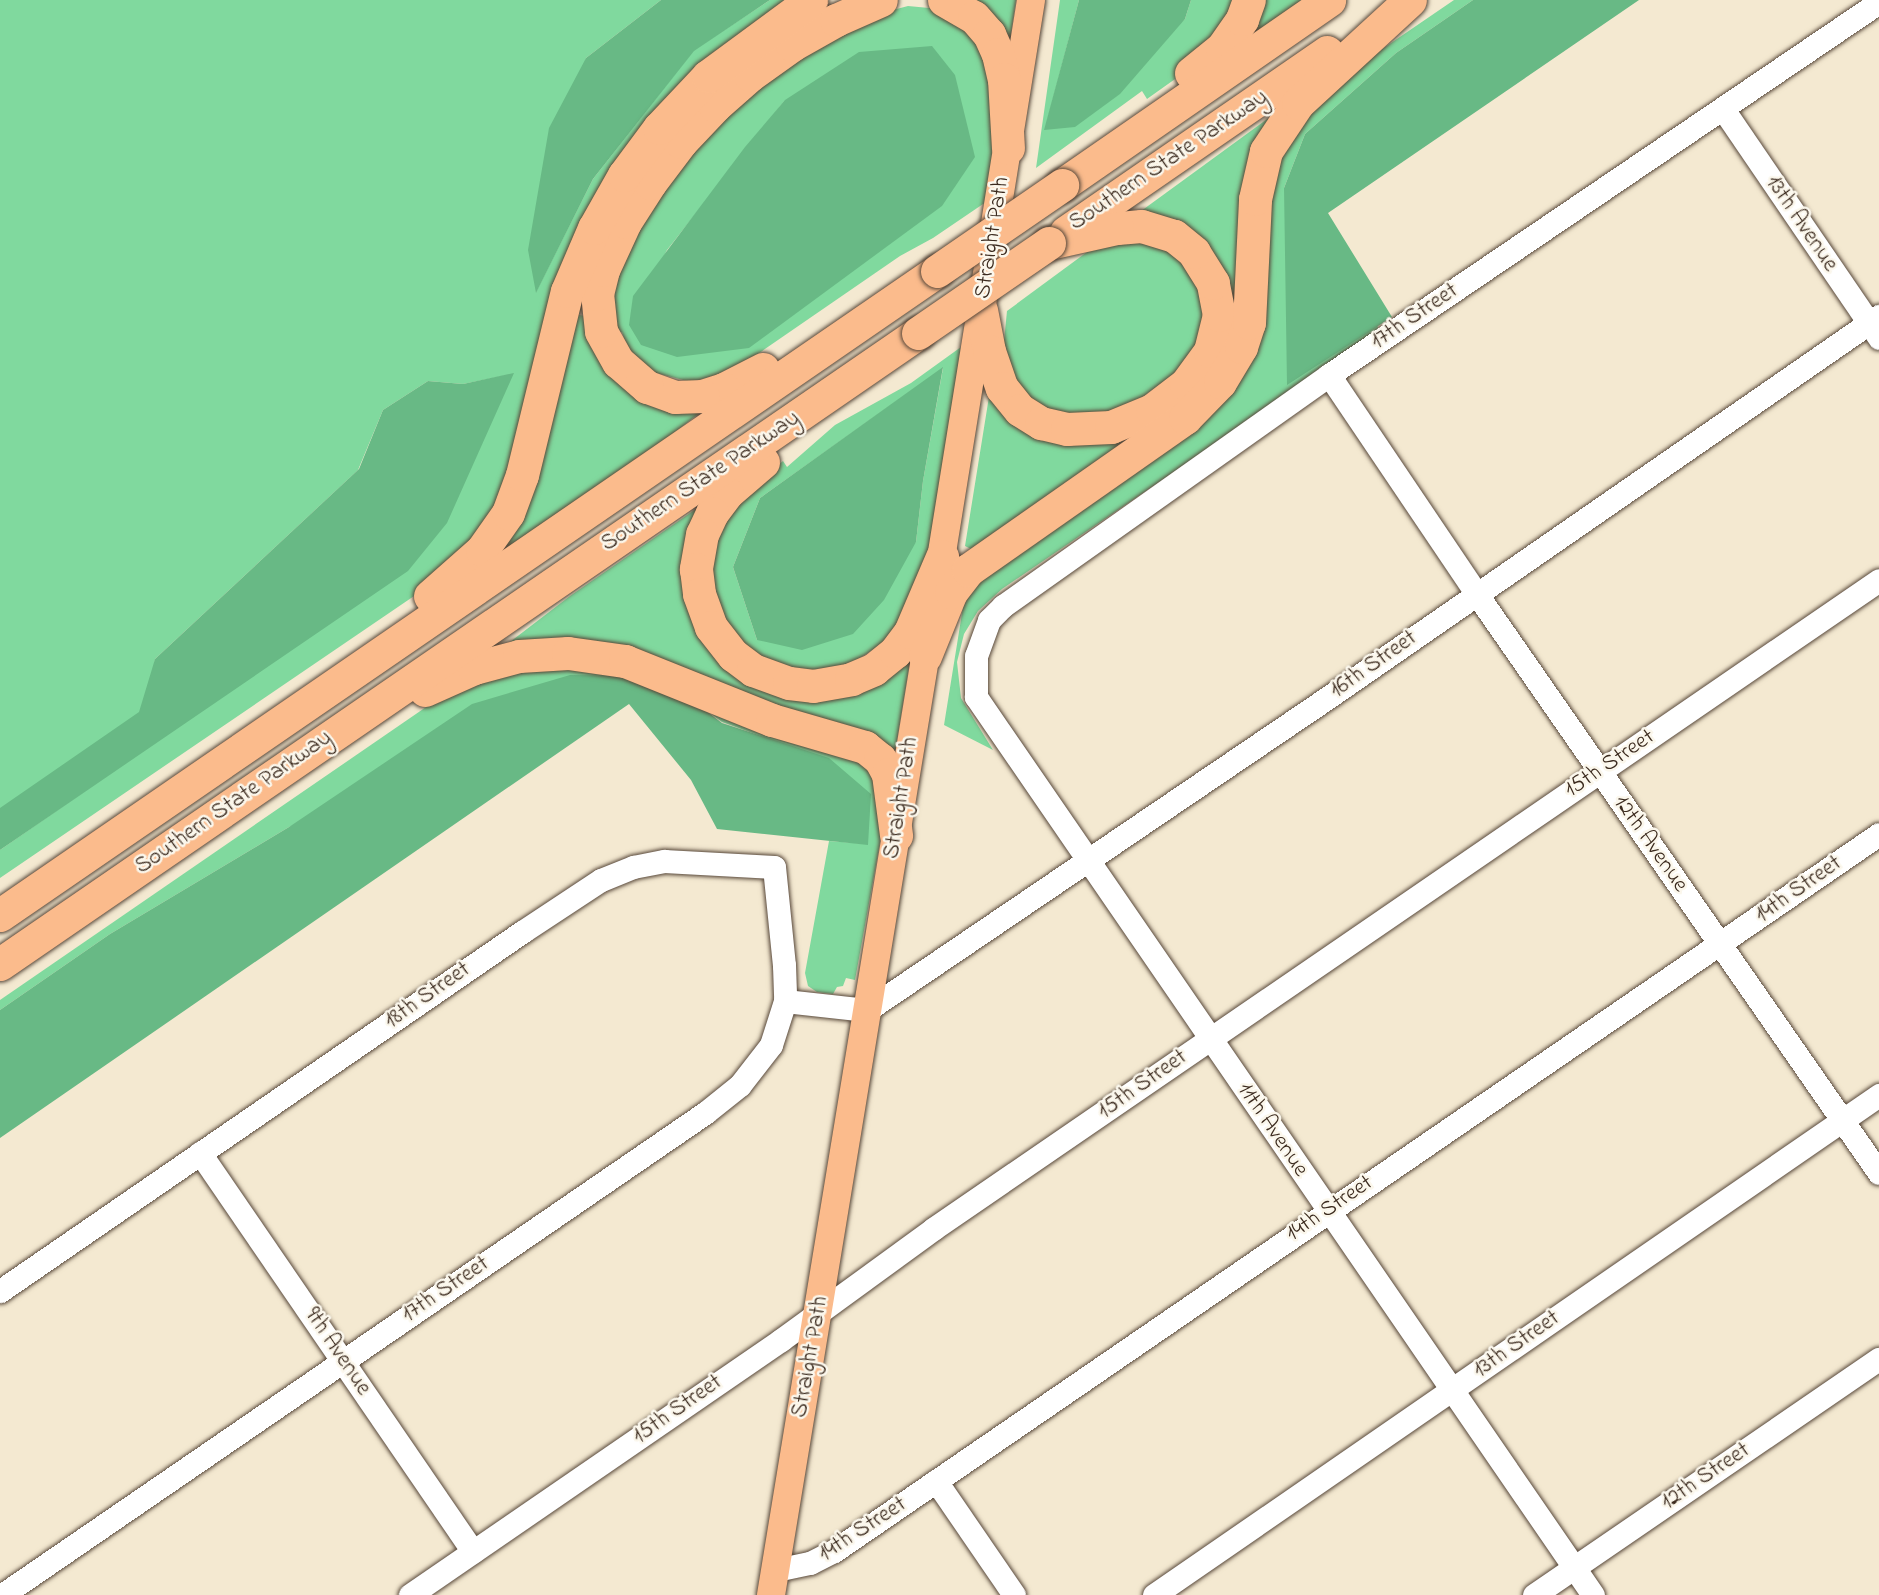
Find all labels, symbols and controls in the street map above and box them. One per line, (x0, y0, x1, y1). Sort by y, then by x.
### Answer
street label: Southern State Parkway (1064, 84, 1274, 238)
street label: 13th Avenue (1759, 171, 1843, 277)
street label: Straight Path (970, 175, 1016, 301)
street label: 17th Street (1366, 278, 1464, 356)
street label: Southern State Parkway (596, 405, 806, 559)
street label: 16th Street (1325, 625, 1423, 705)
street label: 15th Street (1560, 724, 1660, 804)
street label: Southern State Parkway (130, 725, 338, 881)
street label: Straight Path (879, 735, 925, 861)
street label: 12th Avenue (1607, 790, 1693, 898)
street label: 14th Street (1750, 850, 1848, 930)
street label: 18th Street (380, 957, 476, 1035)
street label: 15th Street (1093, 1044, 1193, 1126)
street label: 11th Avenue (1230, 1078, 1314, 1182)
street label: 14th Street (1281, 1170, 1379, 1248)
street label: 17th Street (397, 1251, 495, 1329)
street label: Straight Path (787, 1294, 835, 1420)
street label: 9th Avenue (298, 1303, 376, 1401)
street label: 13th Street (1468, 1305, 1566, 1385)
street label: 15th Street (628, 1369, 728, 1451)
street label: 12th Street (1656, 1437, 1756, 1517)
street label: 14th Street (814, 1491, 912, 1569)

